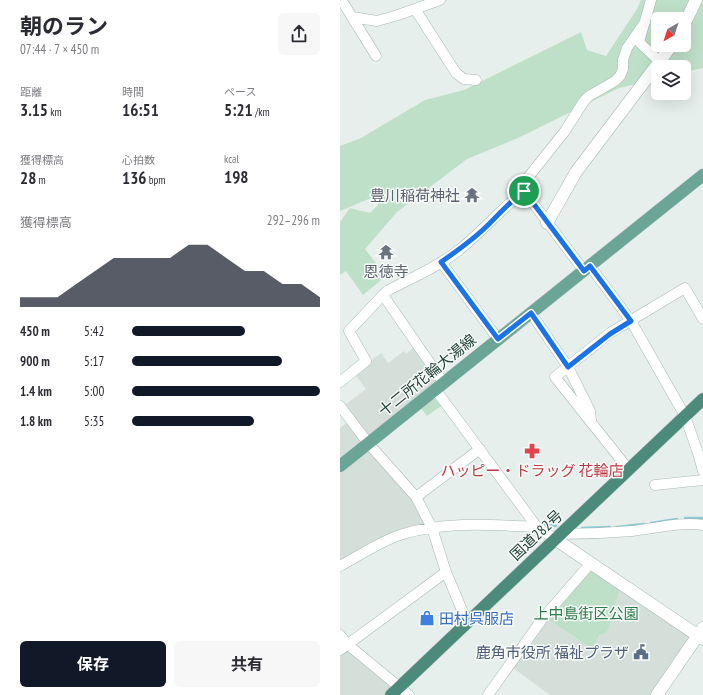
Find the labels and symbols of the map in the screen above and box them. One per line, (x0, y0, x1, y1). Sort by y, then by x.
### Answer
north arrow (651, 12, 691, 52)
pin (507, 174, 541, 208)
place label: 豊川稲荷神社 (370, 186, 460, 205)
temple icon: 豊川稲荷神社 (463, 186, 481, 204)
temple icon: 恩徳寺 (377, 243, 395, 261)
place label: 恩徳寺 (363, 262, 409, 281)
street label: 十二所花輪大湯線 (374, 330, 480, 420)
pharmacy icon: ハッピー・ドラッグ 花輪店 (523, 442, 541, 460)
place label: ハッピー・ドラッグ 花輪店 (440, 461, 624, 480)
street label: 国道282号 (506, 506, 566, 564)
park label: 上中島街区公園 (533, 604, 639, 623)
shop icon: 田村呉服店 (418, 609, 436, 627)
place label: 田村呉服店 (439, 609, 514, 628)
place label: 鹿角市役所 福祉プラザ (476, 643, 629, 662)
public building icon: 鹿角市役所 福祉プラザ (632, 643, 650, 661)

